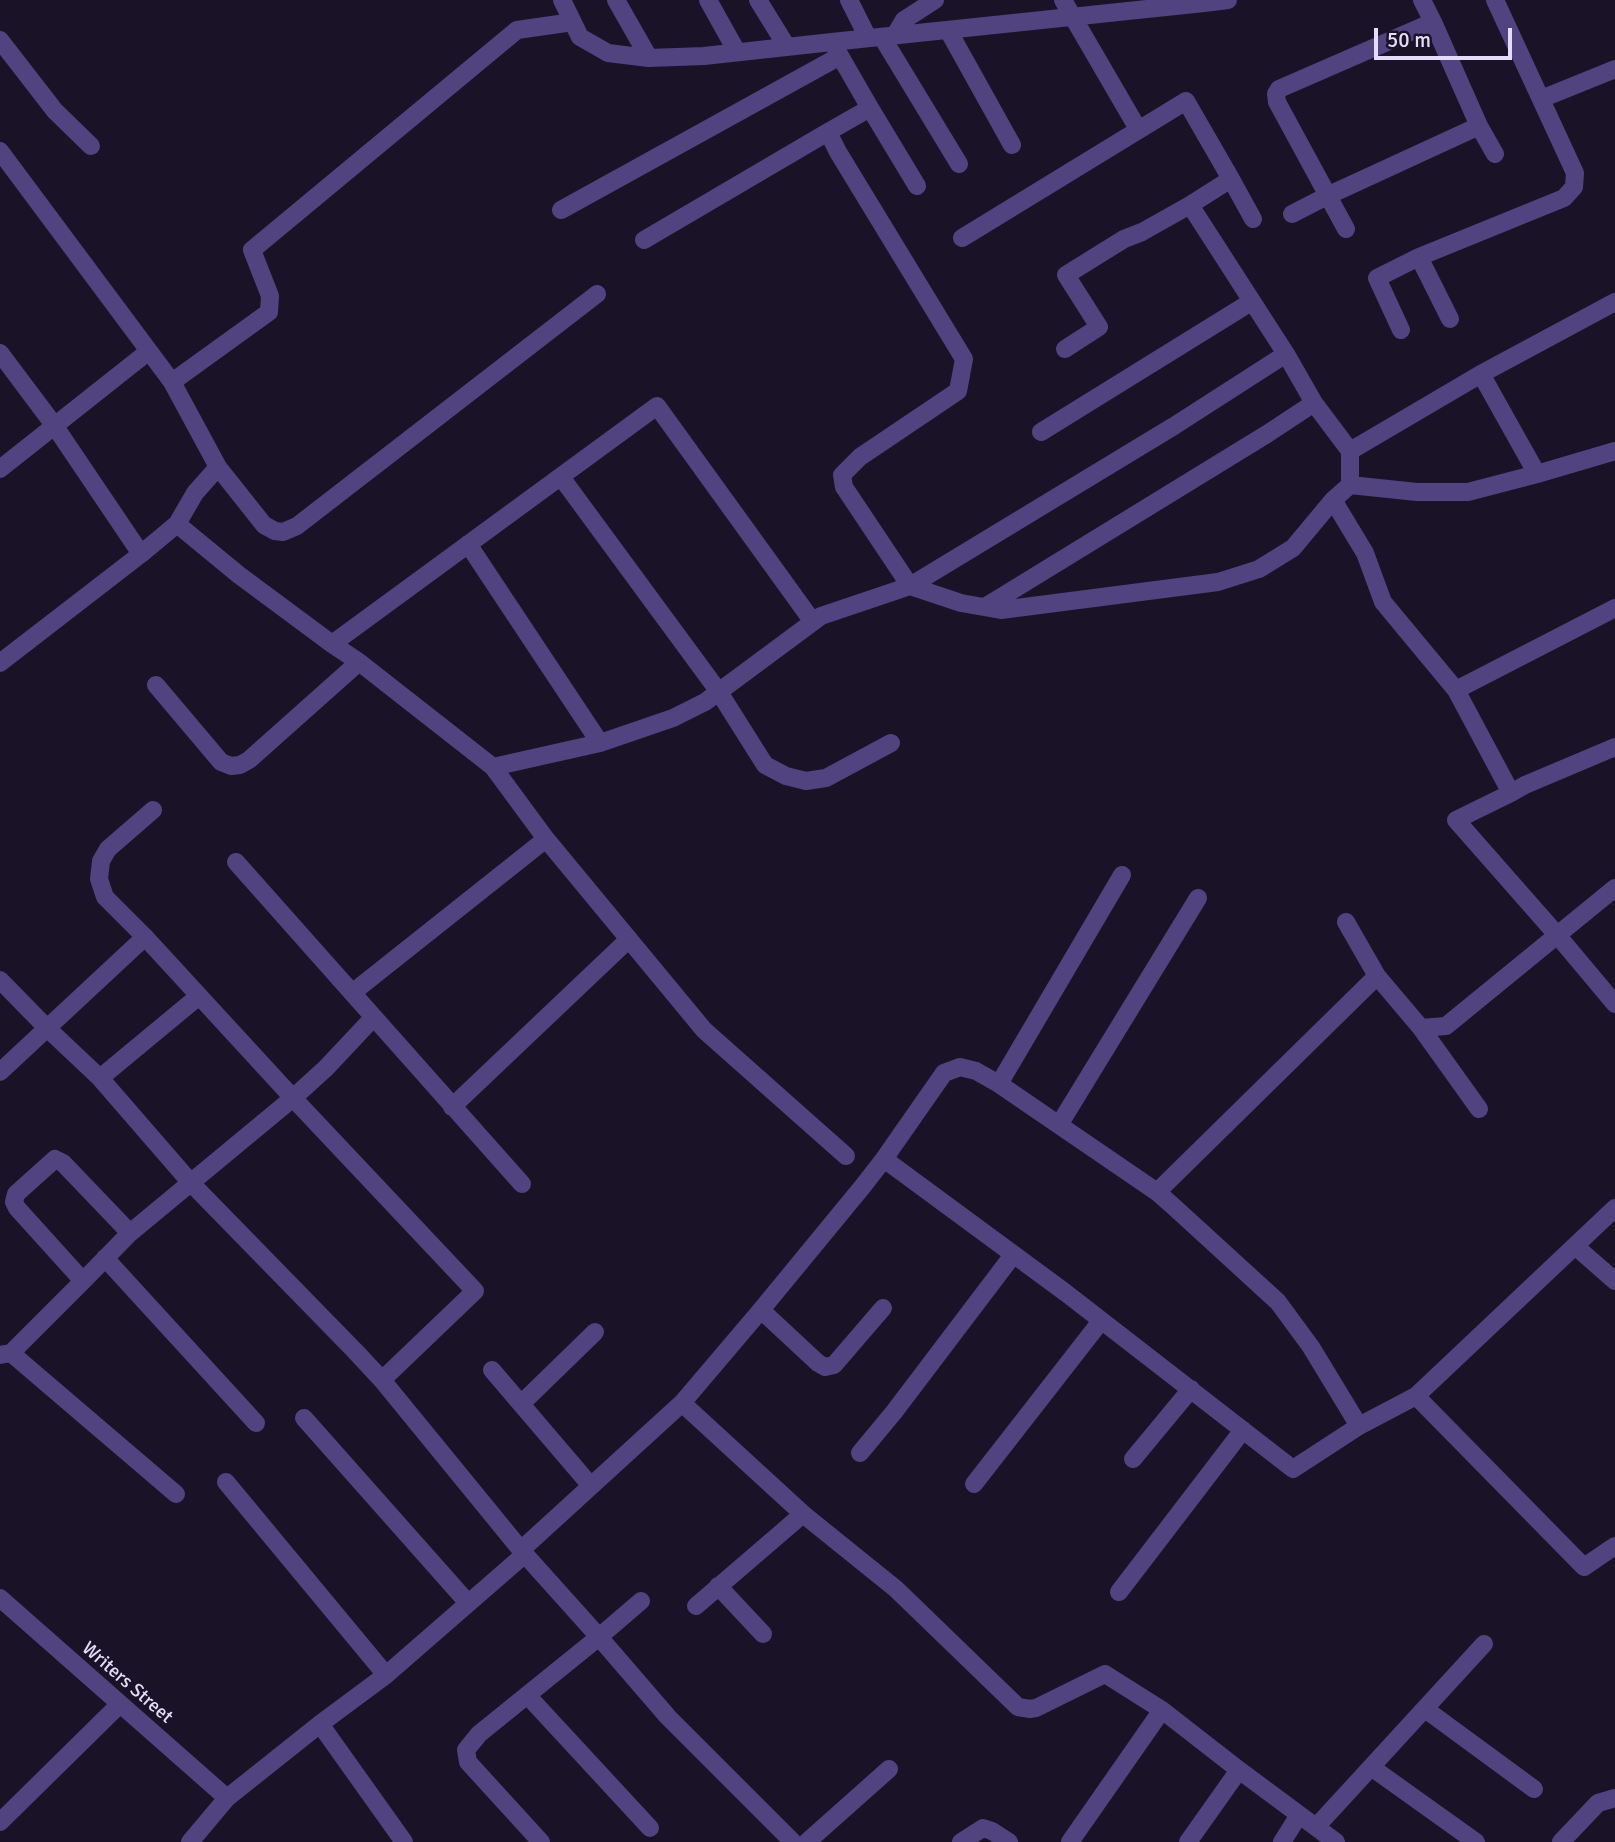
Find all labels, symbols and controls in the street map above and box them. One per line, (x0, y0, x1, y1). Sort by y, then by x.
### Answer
scale bar (1377, 14, 1515, 58)
text: 50 m (1387, 27, 1431, 53)
street label: Writers Street (77, 1637, 177, 1729)

